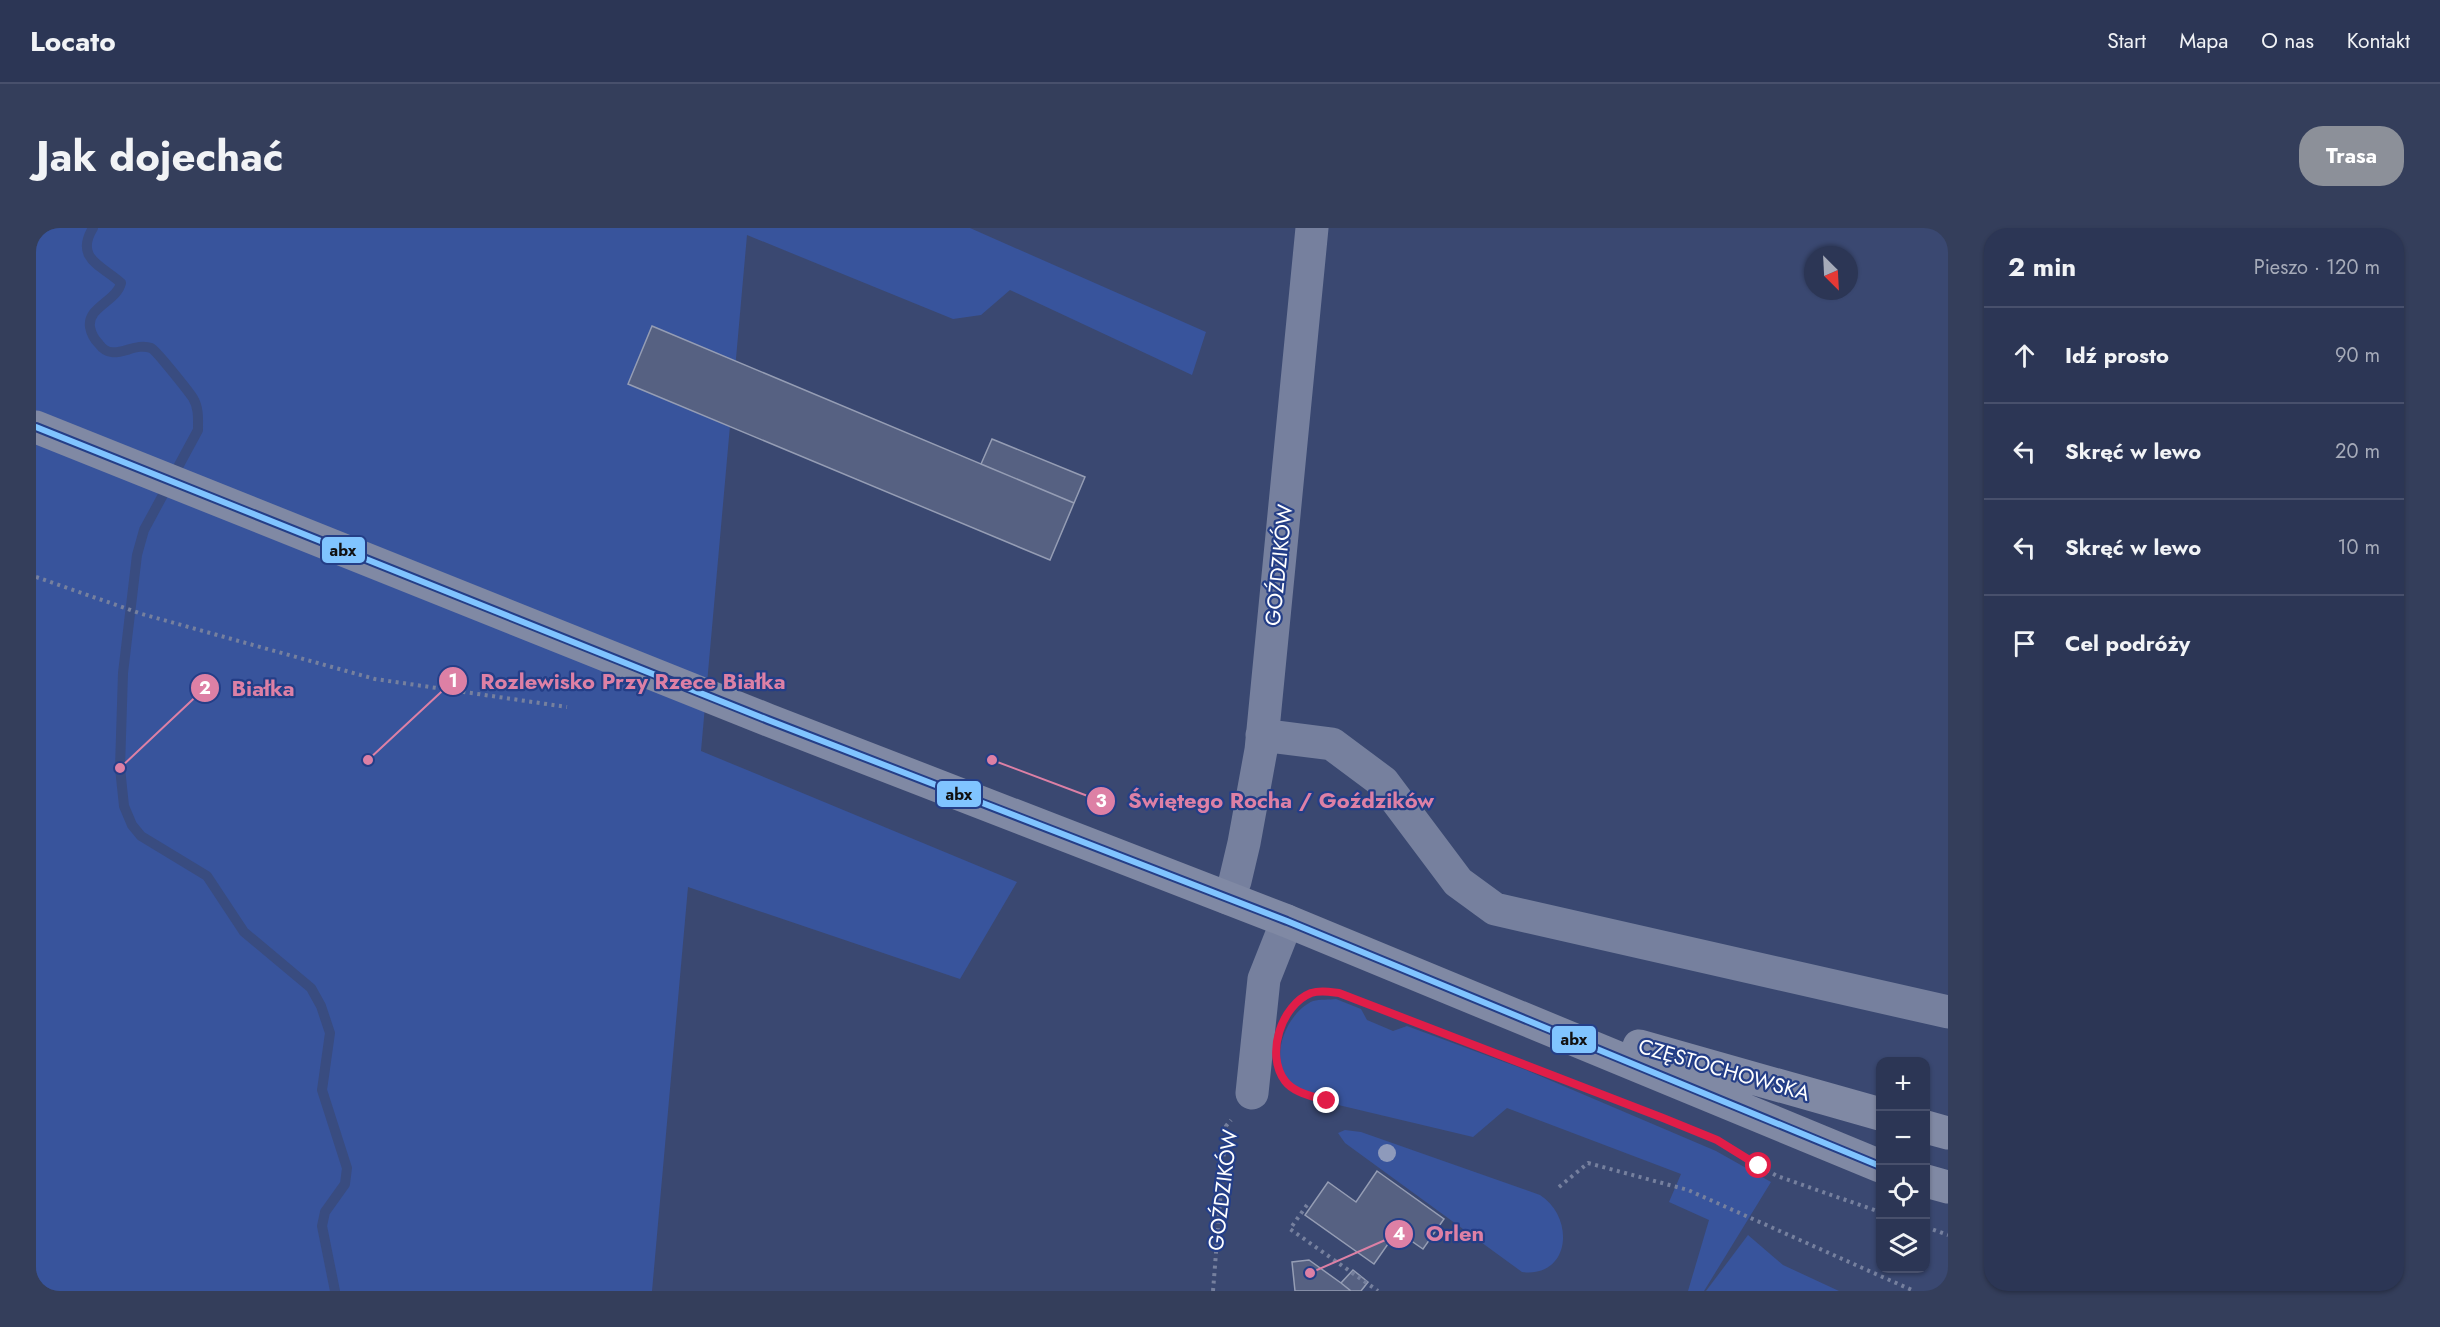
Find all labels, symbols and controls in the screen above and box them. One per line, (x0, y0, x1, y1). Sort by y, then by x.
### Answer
text: Locato (30, 21, 116, 62)
text: Start (2107, 26, 2146, 56)
text: Mapa (2179, 26, 2228, 56)
text: O nas (2261, 26, 2314, 56)
text: Kontakt (2347, 26, 2410, 56)
text: Jak dojechać (36, 126, 284, 187)
button: Trasa (2299, 126, 2404, 186)
north arrow (1804, 246, 1858, 300)
text: 2 min (2008, 248, 2076, 286)
text: Pieszo · 120 m (2254, 253, 2380, 282)
icon: ahead (2008, 339, 2041, 372)
text: Idź prosto (2065, 339, 2169, 371)
text: 90 m (2335, 341, 2380, 370)
icon: left (2008, 435, 2041, 468)
text: Skręć w lewo (2065, 435, 2201, 467)
text: 20 m (2335, 437, 2380, 466)
street label: GOŹDZIKÓW (1258, 503, 1300, 627)
icon: left (2008, 531, 2041, 564)
text: Skręć w lewo (2065, 531, 2201, 563)
text: 10 m (2337, 533, 2380, 562)
line badge: abx (321, 536, 366, 564)
text: abx (330, 539, 357, 562)
icon: arrive (2008, 627, 2041, 660)
text: Cel podróży (2065, 627, 2190, 659)
callout: Rozlewisko Przy Rzece Białka (438, 661, 798, 701)
text: Rozlewisko Przy Rzece Białka (480, 665, 786, 697)
callout: Białka (190, 668, 307, 708)
text: 1 (448, 668, 458, 694)
text: Białka (231, 672, 295, 704)
text: 2 (199, 675, 211, 701)
line badge: abx (936, 780, 982, 808)
callout: Świętego Rocha / Goździków (1086, 781, 1446, 821)
text: abx (946, 783, 973, 806)
text: Świętego Rocha / Goździków (1128, 784, 1434, 816)
text: 3 (1095, 788, 1107, 814)
line badge: abx (1551, 1025, 1597, 1054)
text: abx (1561, 1028, 1588, 1051)
street label: CZĘSTOCHOWSKA (1635, 1031, 1813, 1109)
map controls (1876, 1057, 1930, 1273)
button: + (1876, 1057, 1930, 1111)
route end (1313, 1087, 1339, 1113)
button: − (1876, 1111, 1930, 1165)
street label: GOŹDZIKÓW (1201, 1127, 1245, 1252)
route start (1745, 1152, 1771, 1178)
button: locate (1876, 1165, 1930, 1219)
callout: Orlen (1384, 1214, 1496, 1254)
text: Orlen (1426, 1217, 1484, 1249)
button: layers (1876, 1219, 1930, 1273)
text: 4 (1393, 1221, 1405, 1247)

